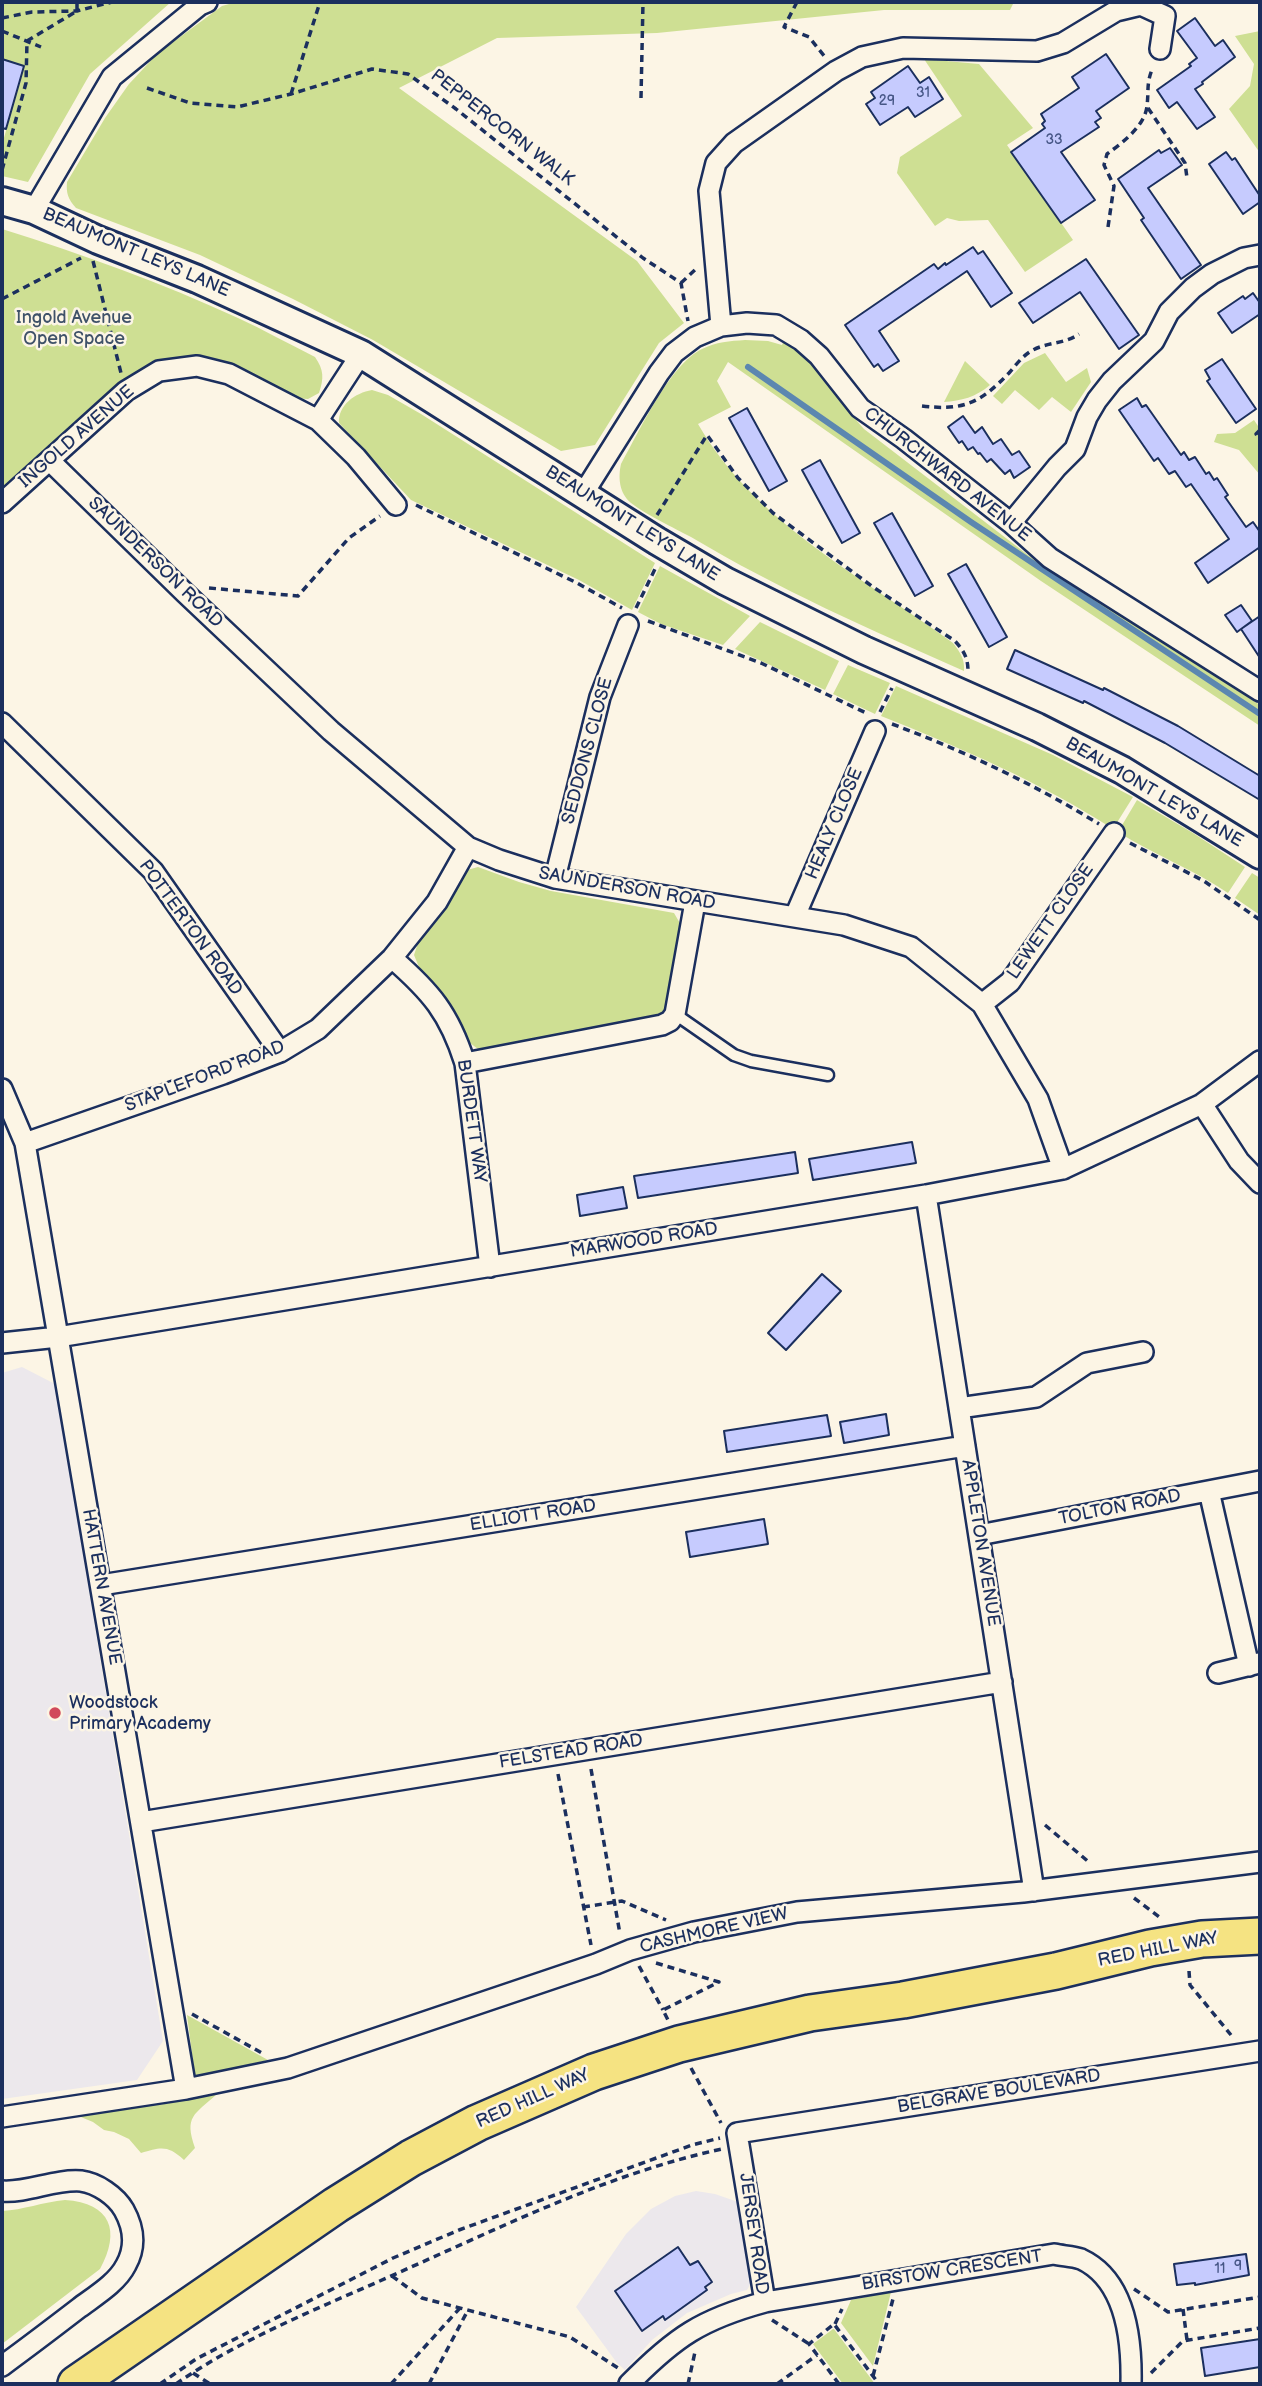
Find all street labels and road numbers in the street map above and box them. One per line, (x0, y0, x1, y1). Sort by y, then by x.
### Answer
street label: PEPPERCORN WALK (426, 65, 578, 191)
street label: BEAUMONT LEYS LANE (39, 204, 233, 302)
street label: INGOLD AVENUE (15, 381, 139, 493)
street label: CHURCHWARD AVENUE (859, 403, 1035, 547)
street label: BEAUMONT LEYS LANE (541, 461, 723, 587)
street label: SAUNDERSON ROAD (83, 493, 227, 633)
street label: SEDDONS CLOSE (558, 675, 618, 827)
street label: BEAUMONT LEYS LANE (1061, 733, 1247, 853)
street label: HEALY CLOSE (802, 765, 868, 883)
street label: POTTERTON ROAD (134, 856, 246, 1000)
street label: LEWETT CLOSE (1003, 860, 1099, 984)
street label: SAUNDERSON ROAD (537, 863, 717, 915)
street label: STAPLEFORD ROAD (122, 1037, 288, 1117)
street label: BURDETT WAY (452, 1058, 490, 1184)
street label: MARWOOD ROAD (569, 1219, 719, 1263)
street label: APPLETON AVENUE (956, 1458, 1004, 1628)
street label: TOLTON ROAD (1057, 1486, 1183, 1530)
street label: ELLIOTT ROAD (468, 1495, 598, 1537)
street label: HATTERN AVENUE (77, 1507, 125, 1667)
street label: FELSTEAD ROAD (498, 1730, 644, 1774)
street label: CASHMORE VIEW (638, 1903, 790, 1959)
street label: RED HILL WAY (1096, 1928, 1220, 1972)
street label: RED HILL WAY (473, 2064, 593, 2134)
street label: BELGRAVE BOULEVARD (896, 2065, 1102, 2119)
street label: JERSEY ROAD (734, 2172, 772, 2296)
street label: BIRSTOW CRESCENT (860, 2246, 1044, 2296)

